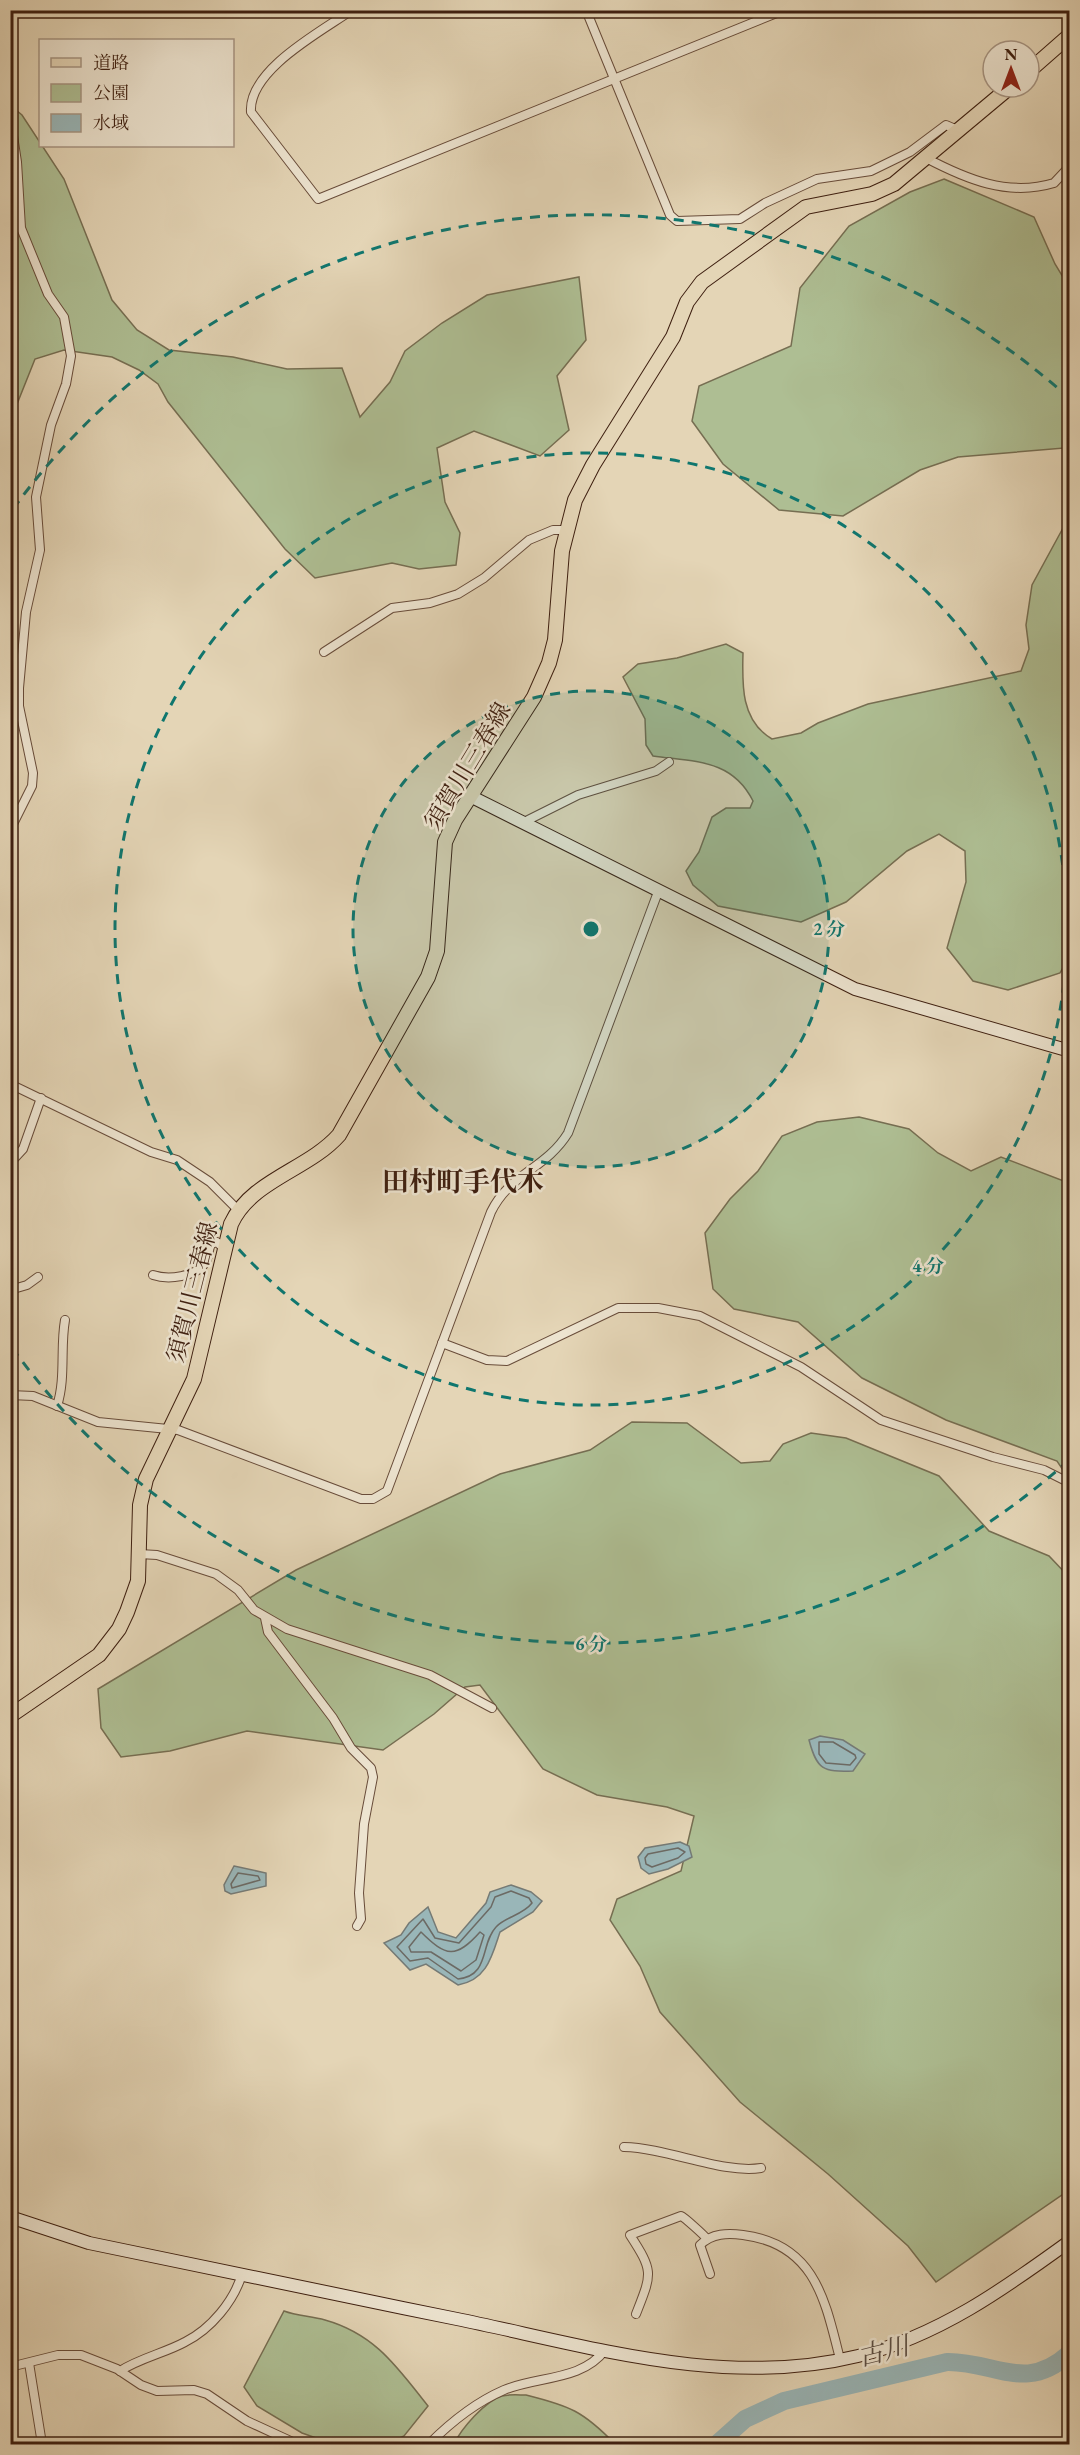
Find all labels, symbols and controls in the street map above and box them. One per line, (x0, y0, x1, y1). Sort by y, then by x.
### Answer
legend (39, 39, 234, 147)
north arrow (981, 39, 1041, 99)
text: N (1005, 44, 1018, 65)
text: 道路 (93, 51, 129, 74)
text: 公園 (93, 81, 129, 104)
text: 水域 (93, 111, 129, 134)
street label: 須賀川三春線 (417, 696, 517, 836)
text: 2 分 (813, 917, 845, 940)
centre of rings (581, 919, 601, 939)
district label: 田村町手代木 (382, 1164, 544, 1199)
street label: 須賀川三春線 (160, 1218, 224, 1366)
text: 4 分 (912, 1254, 944, 1277)
text: 6 分 (575, 1632, 607, 1655)
water label: 古川 (854, 2327, 915, 2374)

